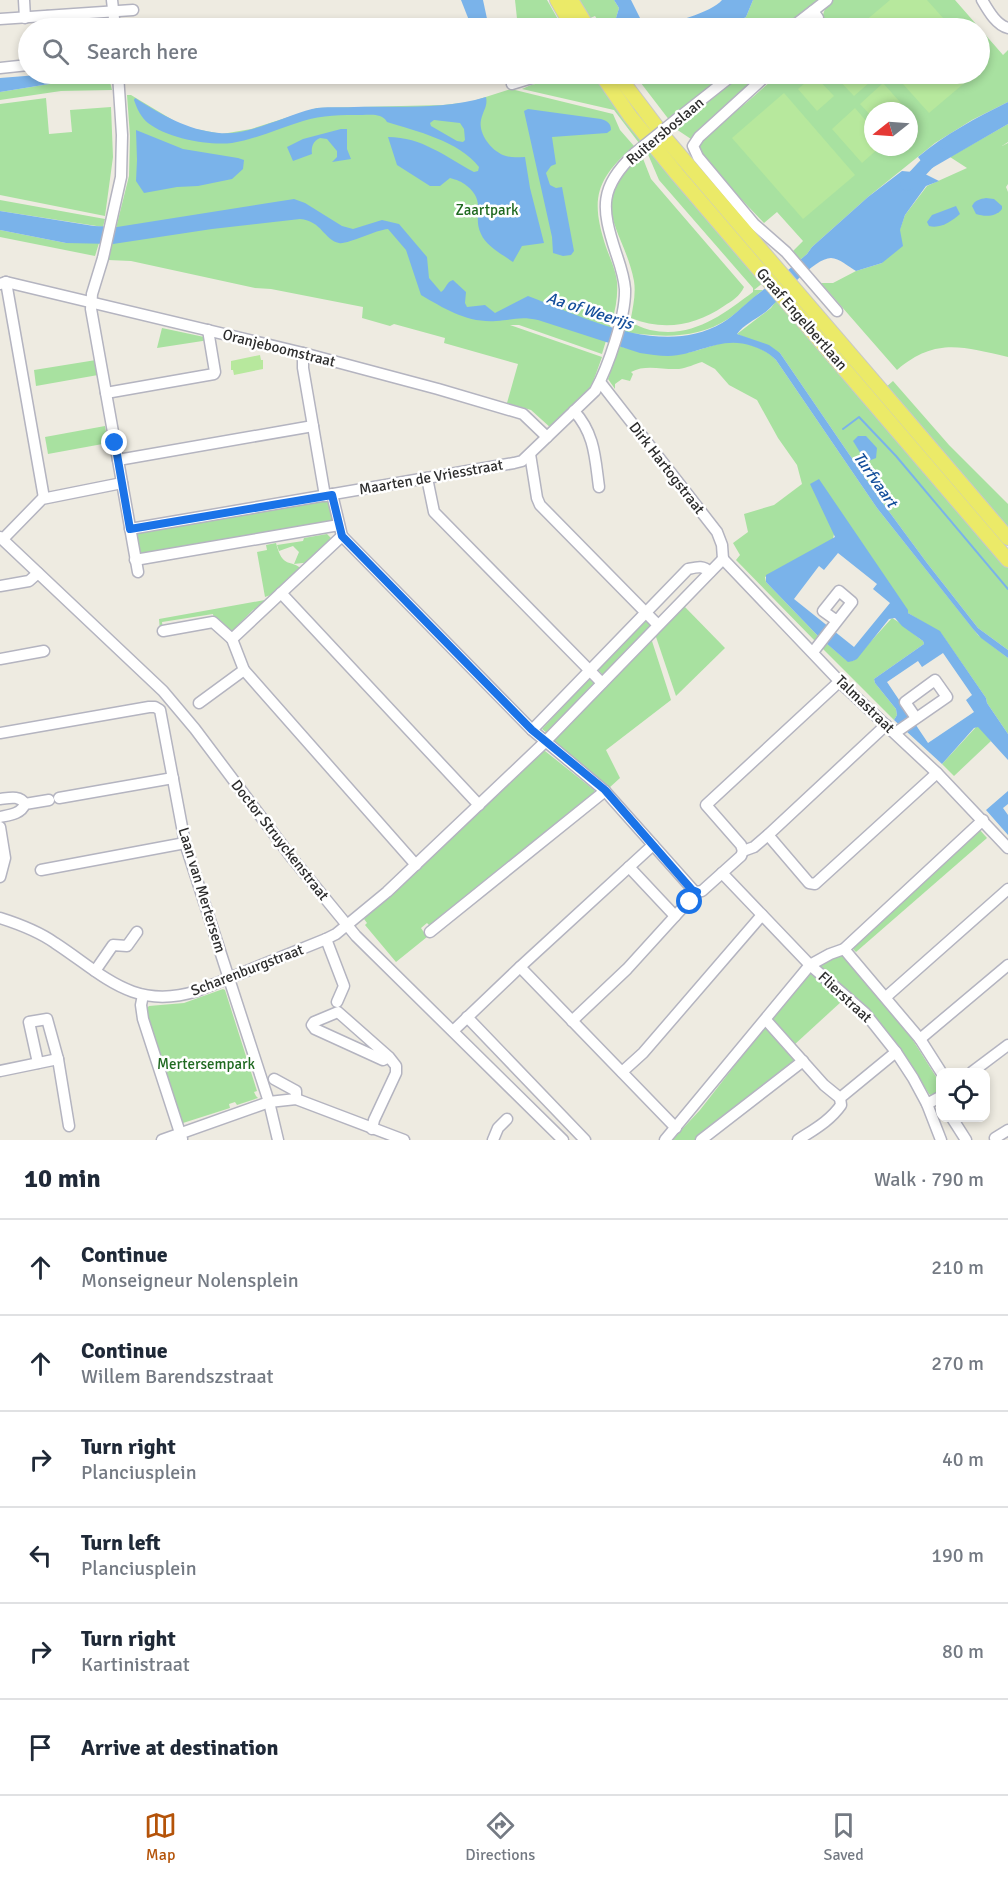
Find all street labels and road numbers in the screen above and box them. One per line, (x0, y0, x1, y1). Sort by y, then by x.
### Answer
street label: Ruitersboslaan (623, 93, 707, 169)
street label: Graaf Engelbertlaan (753, 264, 851, 374)
street label: Oranjeboomstraat (221, 325, 337, 371)
street label: Dirk Hartogstraat (625, 418, 709, 518)
street label: Maarten de Vriesstraat (358, 455, 504, 499)
street label: Talmastraat (832, 671, 898, 737)
street label: Doctor Struyckenstraat (227, 776, 333, 904)
street label: Laan van Mertersem (174, 825, 230, 955)
street label: Scharenburgstraat (188, 940, 306, 1000)
street label: Flierstraat (814, 968, 876, 1026)

